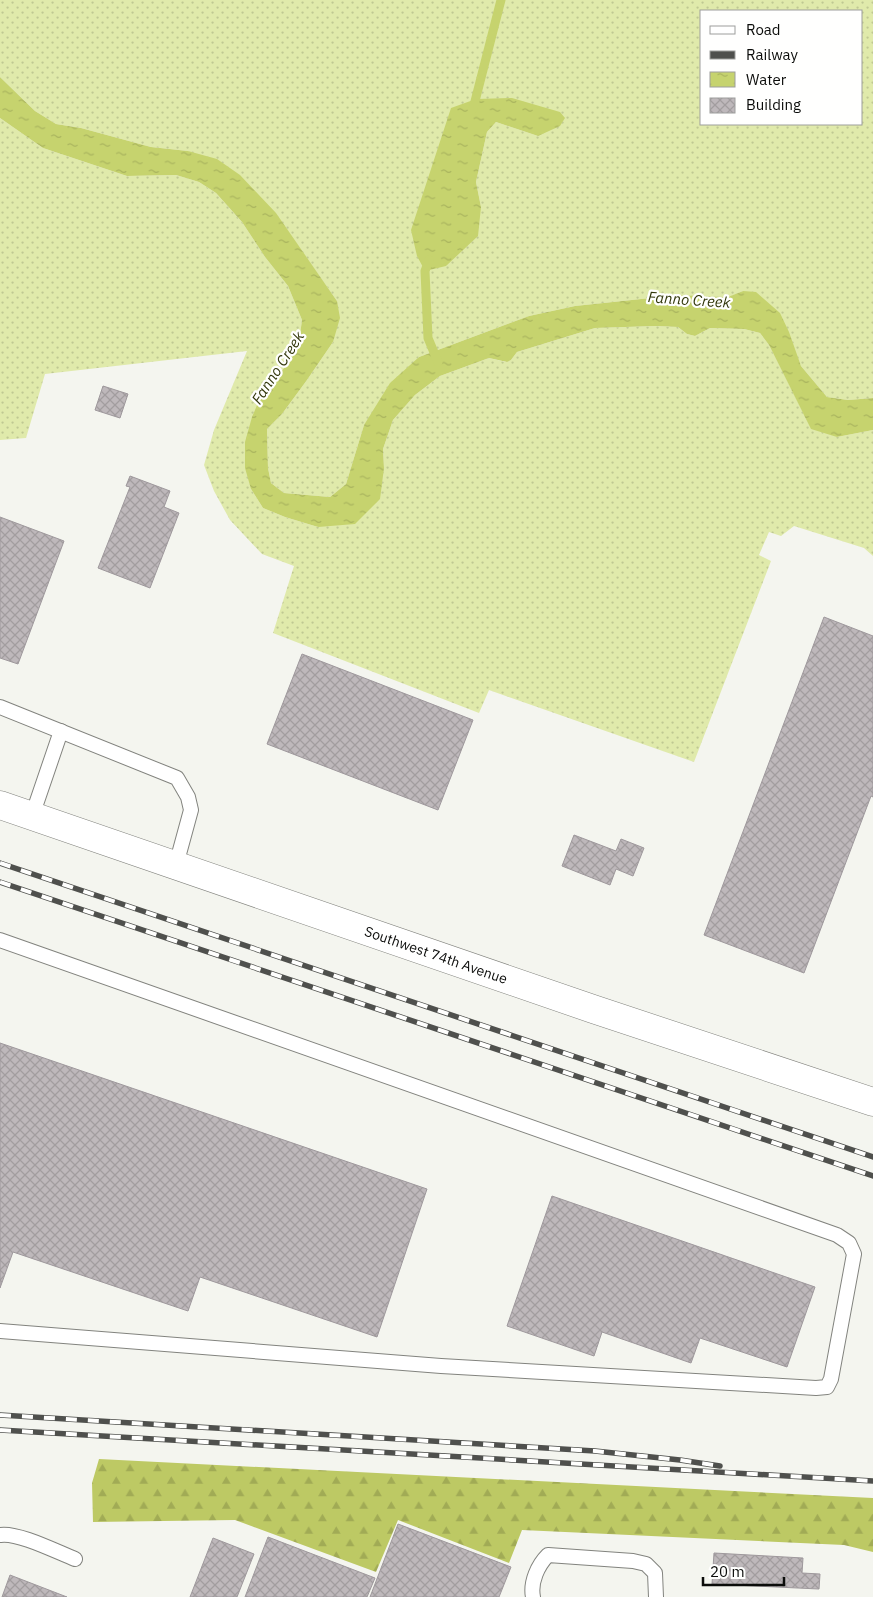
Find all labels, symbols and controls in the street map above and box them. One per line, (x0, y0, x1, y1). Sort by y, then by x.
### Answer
legend (700, 10, 863, 125)
text: Road (746, 20, 781, 39)
text: Railway (746, 45, 799, 64)
text: Water (746, 70, 787, 89)
text: Building (746, 95, 801, 114)
water label: Fanno Creek (647, 287, 731, 312)
water label: Fanno Creek (247, 328, 308, 408)
street label: Southwest 74th Avenue (362, 922, 510, 988)
scale bar (703, 1554, 784, 1586)
text: 20 m (710, 1562, 745, 1581)

